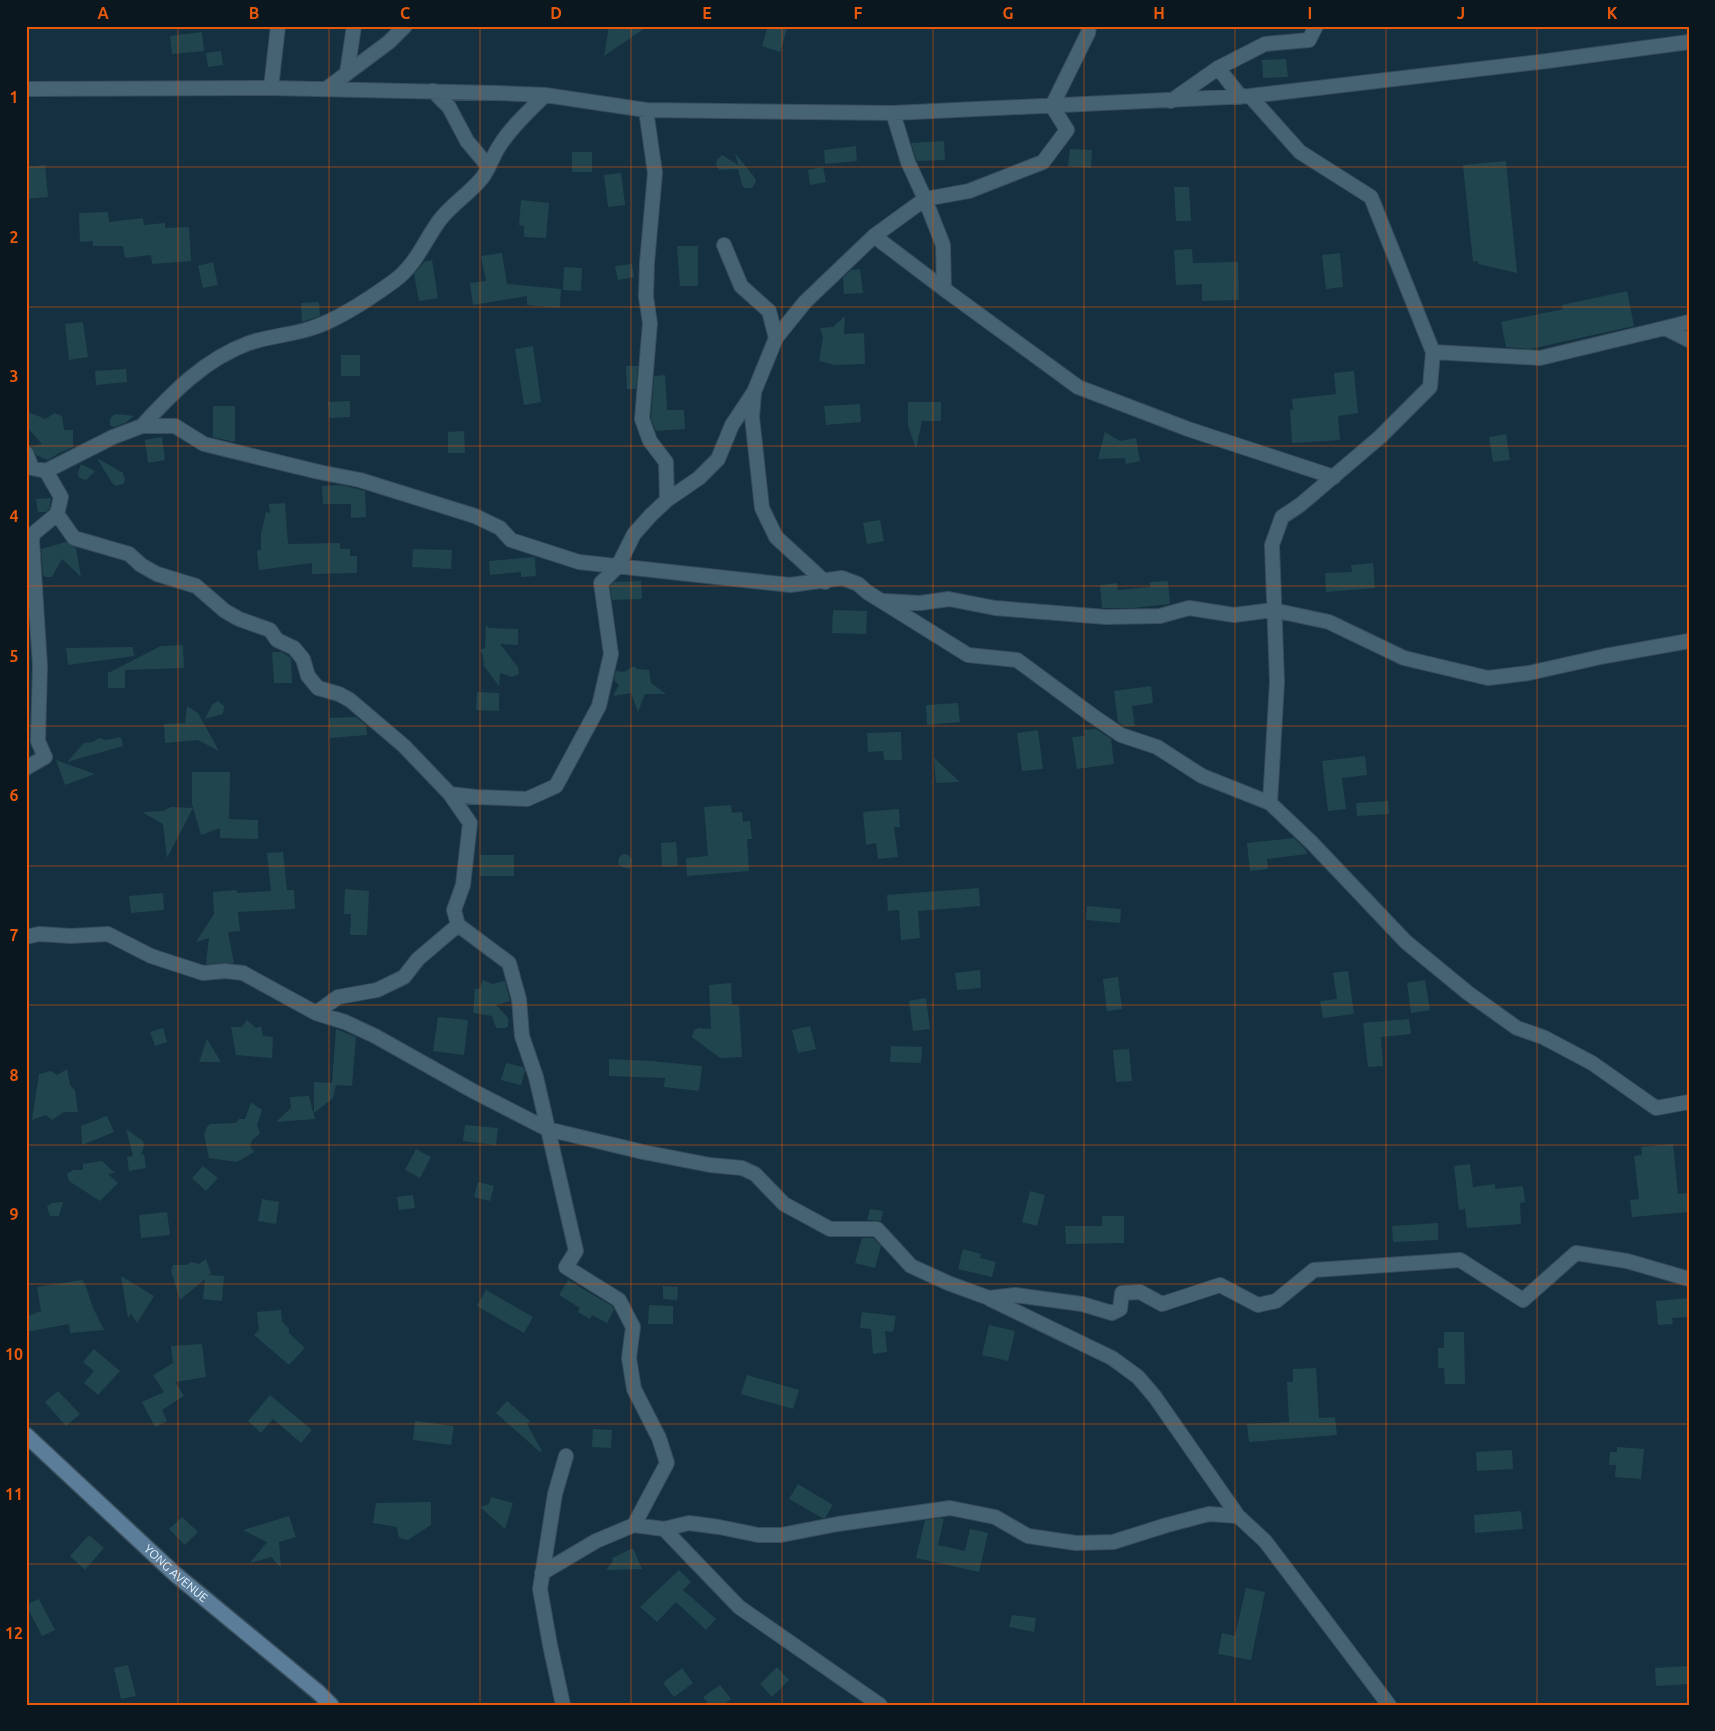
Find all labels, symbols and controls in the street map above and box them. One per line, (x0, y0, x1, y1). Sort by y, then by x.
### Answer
text: A (97, 4, 109, 22)
text: B (249, 4, 259, 22)
text: C (400, 4, 410, 22)
text: D (550, 4, 562, 22)
text: E (702, 4, 712, 22)
text: F (854, 4, 863, 22)
text: G (1002, 4, 1014, 22)
text: H (1153, 4, 1165, 22)
text: I (1308, 4, 1312, 22)
text: J (1457, 4, 1465, 22)
text: K (1607, 4, 1618, 22)
text: 1 (9, 88, 19, 106)
text: 2 (9, 228, 19, 246)
text: 3 (9, 367, 19, 385)
text: 4 (9, 507, 19, 525)
text: 5 (9, 647, 19, 665)
text: 6 (9, 786, 19, 804)
text: 7 (9, 926, 19, 944)
text: 8 (9, 1066, 19, 1084)
text: 9 (9, 1205, 19, 1223)
text: 10 (5, 1345, 23, 1363)
text: 11 (5, 1485, 23, 1503)
street label: YONG AVENUE (142, 1542, 211, 1605)
text: 12 (5, 1624, 23, 1642)

